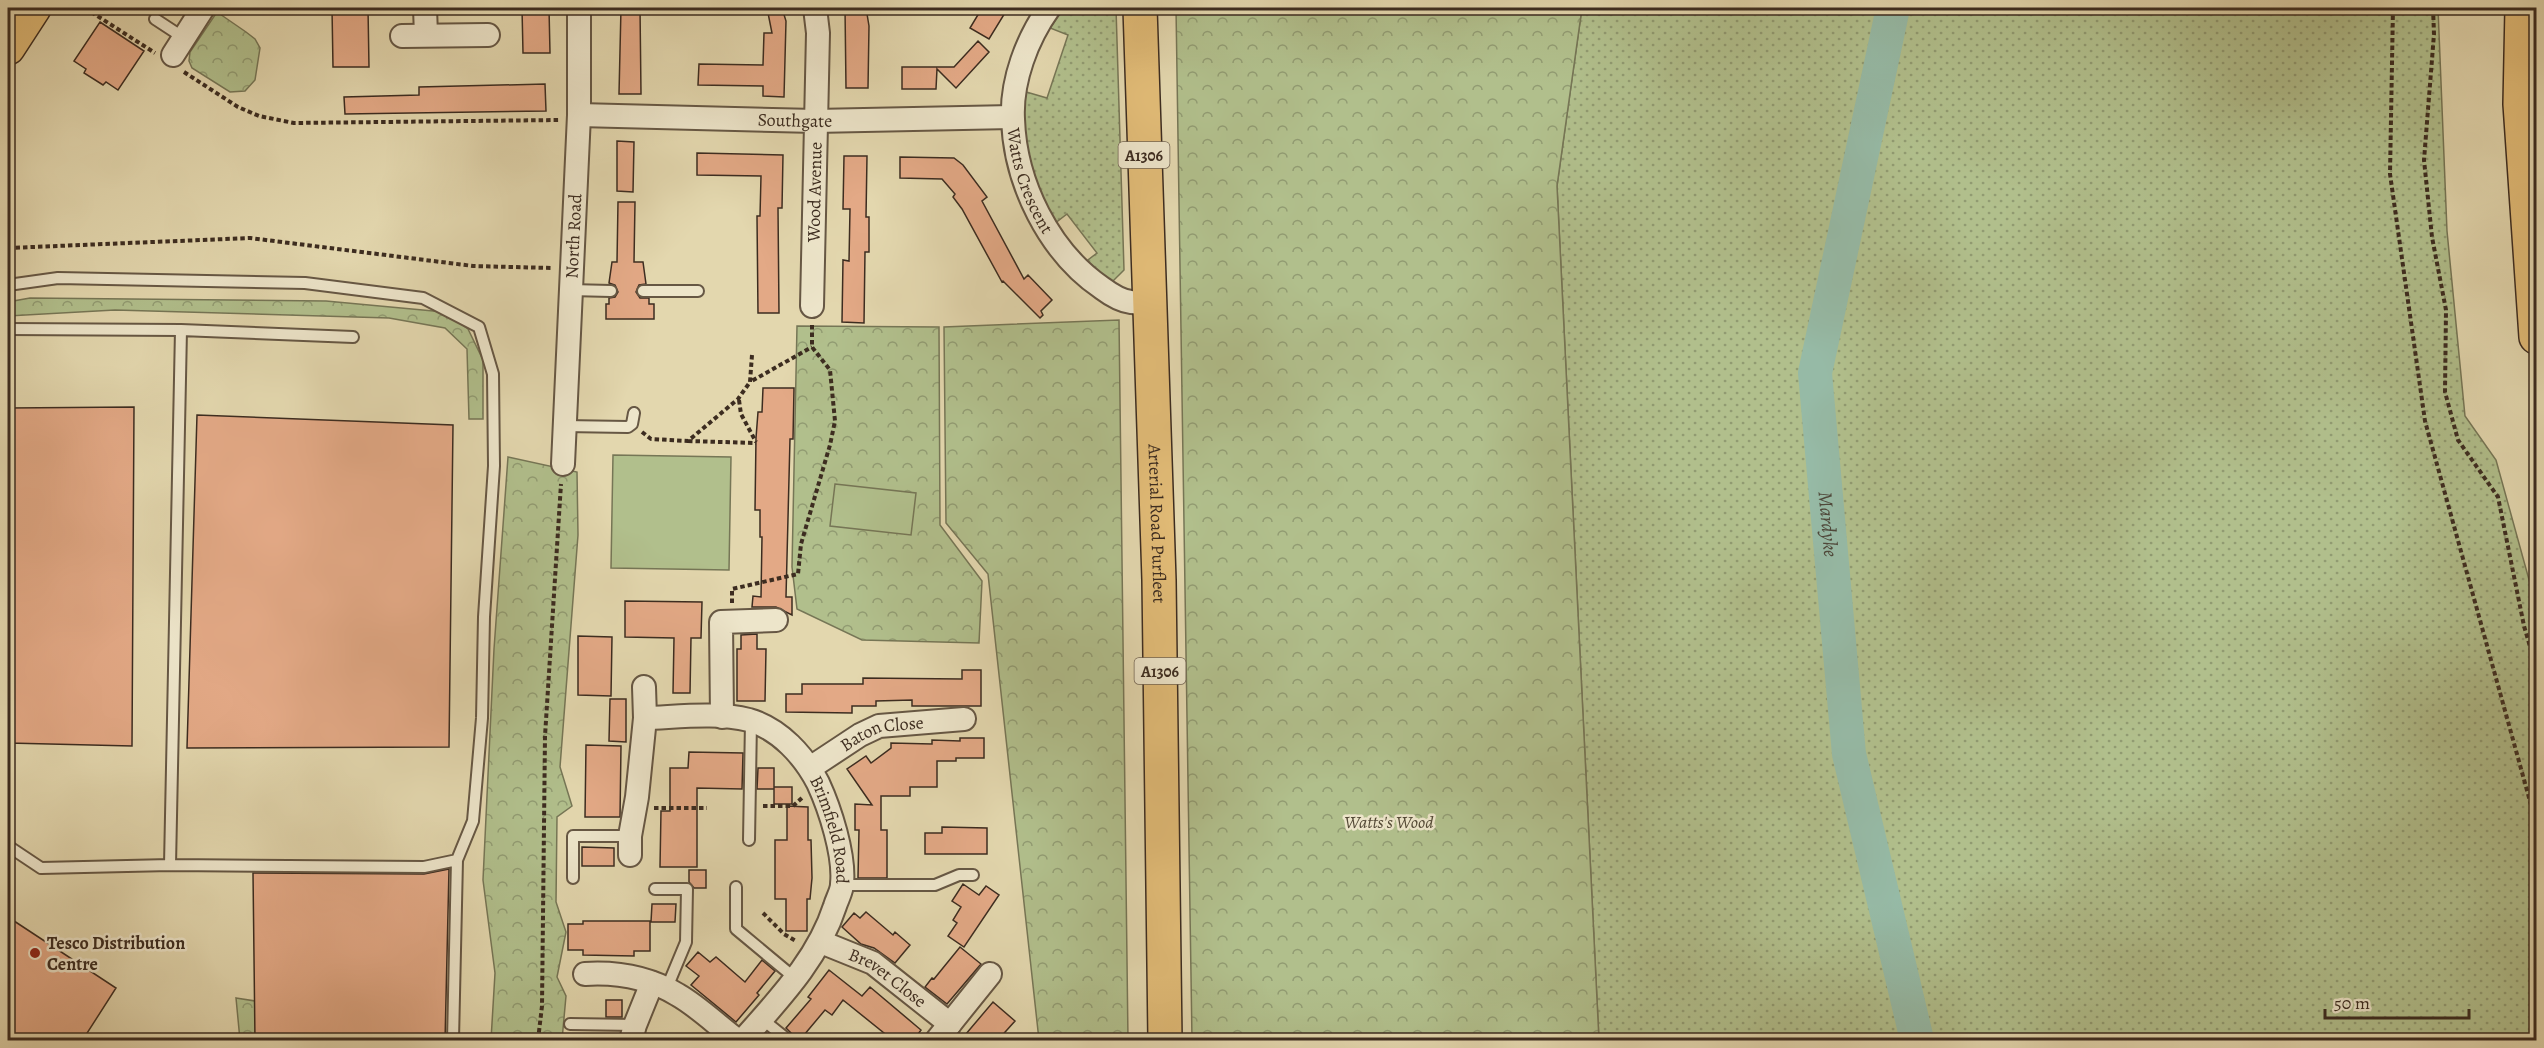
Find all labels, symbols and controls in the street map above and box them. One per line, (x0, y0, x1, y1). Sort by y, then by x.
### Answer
street label: Southgate (757, 108, 833, 133)
street label: Watts Crescent (1001, 126, 1059, 238)
street label: Wood Avenue (801, 142, 828, 243)
road number: A1306 (1118, 142, 1170, 168)
street label: North Road (560, 193, 587, 279)
street label: Arterial Road Purfleet (1142, 443, 1171, 604)
water label: Mardyke (1812, 490, 1844, 558)
road number: A1306 (1134, 658, 1186, 684)
street label: Baton Close (835, 710, 925, 757)
street label: Brimfield Road (804, 771, 854, 885)
park label: Watts's Wood (1344, 810, 1434, 834)
place label: Tesco Distribution Centre (47, 931, 185, 976)
street label: Brevet Close (845, 942, 932, 1013)
marker: Tesco Distribution Centre (28, 946, 42, 960)
scale bar (2325, 982, 2469, 1020)
text: 50 m (2334, 991, 2370, 1015)

